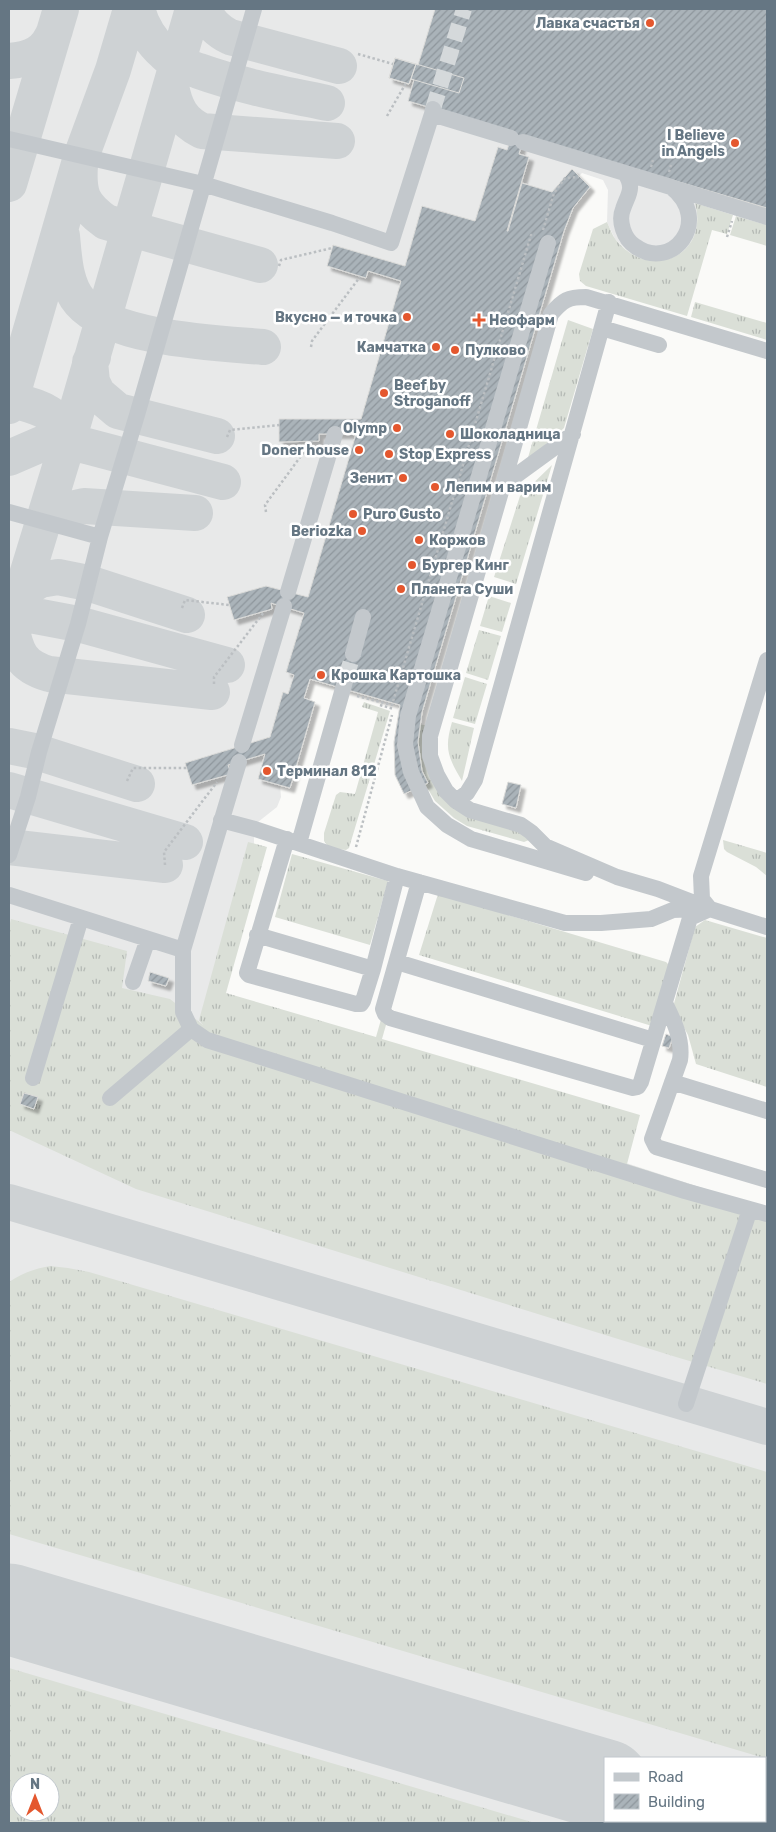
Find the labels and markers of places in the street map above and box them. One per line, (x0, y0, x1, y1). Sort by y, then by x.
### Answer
place label: Лавка счастья (536, 15, 640, 32)
marker: Лавка счастья (644, 17, 656, 29)
place label: I Believe in Angels (661, 127, 725, 160)
marker: I Believe in Angels (729, 137, 741, 149)
place label: Вкусно — и точка (275, 309, 397, 326)
marker: Вкусно — и точка (401, 311, 413, 323)
place label: Неофарм (489, 312, 555, 329)
marker: Неофарм (473, 314, 485, 326)
place label: Камчатка (357, 339, 426, 356)
marker: Камчатка (430, 341, 442, 353)
place label: Пулково (465, 342, 526, 359)
marker: Пулково (449, 344, 461, 356)
place label: Beef by Stroganoff (394, 377, 471, 410)
marker: Beef by Stroganoff (378, 387, 390, 399)
place label: Olymp (343, 420, 387, 437)
marker: Olymp (391, 422, 403, 434)
place label: Шоколадница (460, 426, 561, 443)
marker: Шоколадница (444, 428, 456, 440)
place label: Doner house (261, 442, 349, 459)
marker: Doner house (353, 444, 365, 456)
place label: Stop Express (399, 446, 492, 463)
marker: Stop Express (383, 448, 395, 460)
place label: Зенит (350, 470, 393, 487)
marker: Зенит (397, 472, 409, 484)
place label: Лепим и варим (445, 479, 551, 496)
marker: Лепим и варим (429, 481, 441, 493)
place label: Puro Gusto (363, 506, 441, 523)
marker: Puro Gusto (347, 508, 359, 520)
place label: Beriozka (291, 523, 352, 540)
marker: Beriozka (356, 525, 368, 537)
place label: Коржов (429, 532, 486, 549)
marker: Коржов (413, 534, 425, 546)
place label: Бургер Кинг (422, 557, 509, 574)
marker: Бургер Кинг (406, 559, 418, 571)
place label: Планета Суши (411, 581, 513, 598)
marker: Планета Суши (395, 583, 407, 595)
place label: Крошка Картошка (331, 667, 461, 684)
marker: Крошка Картошка (315, 669, 327, 681)
place label: Терминал 812 (277, 763, 377, 780)
marker: Терминал 812 (261, 765, 273, 777)

